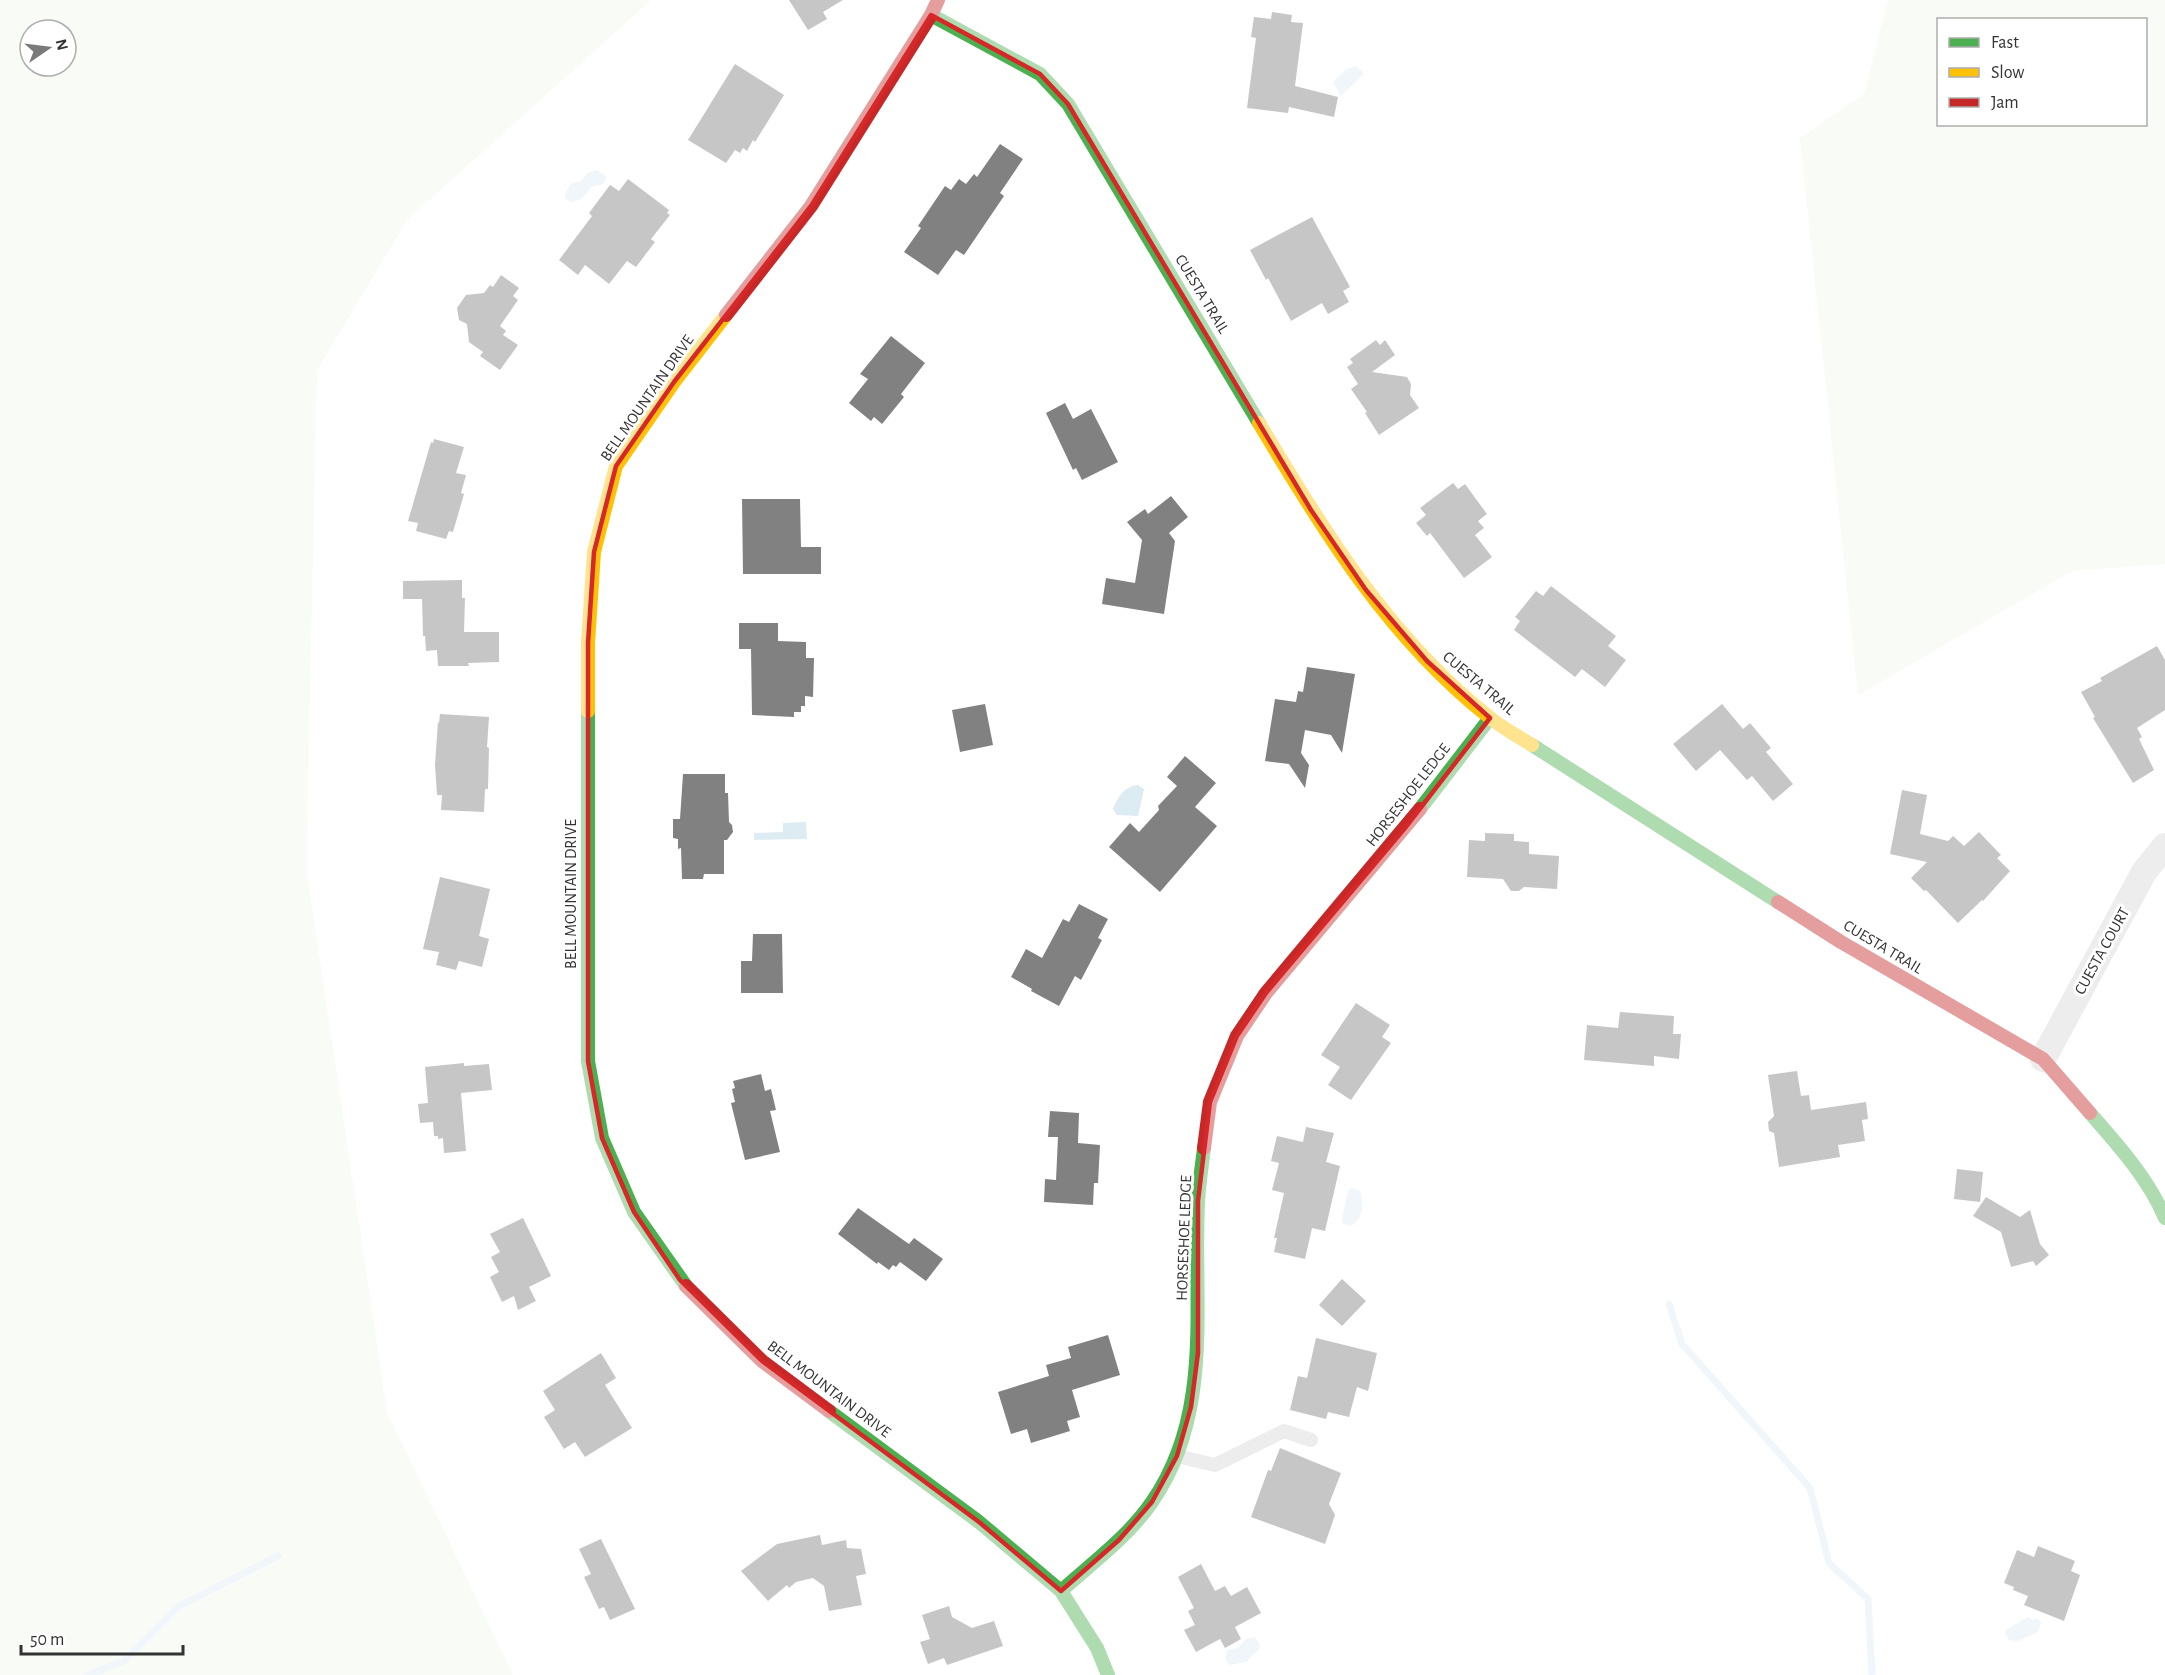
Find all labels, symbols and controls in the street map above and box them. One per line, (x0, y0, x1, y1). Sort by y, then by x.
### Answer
north arrow (18, 18, 78, 78)
legend (1937, 18, 2147, 126)
text: Fast (1991, 34, 2019, 52)
text: N (52, 37, 71, 52)
text: Slow (1991, 64, 2024, 82)
text: Jam (1991, 94, 2019, 112)
street label: CUESTA TRAIL (1172, 252, 1232, 337)
street label: BELL MOUNTAIN DRIVE (597, 332, 697, 464)
street label: CUESTA TRAIL (1440, 648, 1519, 718)
street label: HORSESHOE LEDGE (1363, 740, 1453, 849)
street label: BELL MOUNTAIN DRIVE (563, 819, 579, 969)
street label: CUESTA COURT (2072, 905, 2133, 997)
street label: CUESTA TRAIL (1841, 917, 1926, 977)
street label: HORSESHOE LEDGE (1174, 1175, 1194, 1301)
street label: BELL MOUNTAIN DRIVE (764, 1338, 894, 1441)
scale bar (21, 1618, 183, 1656)
text: 50 m (30, 1631, 64, 1649)

